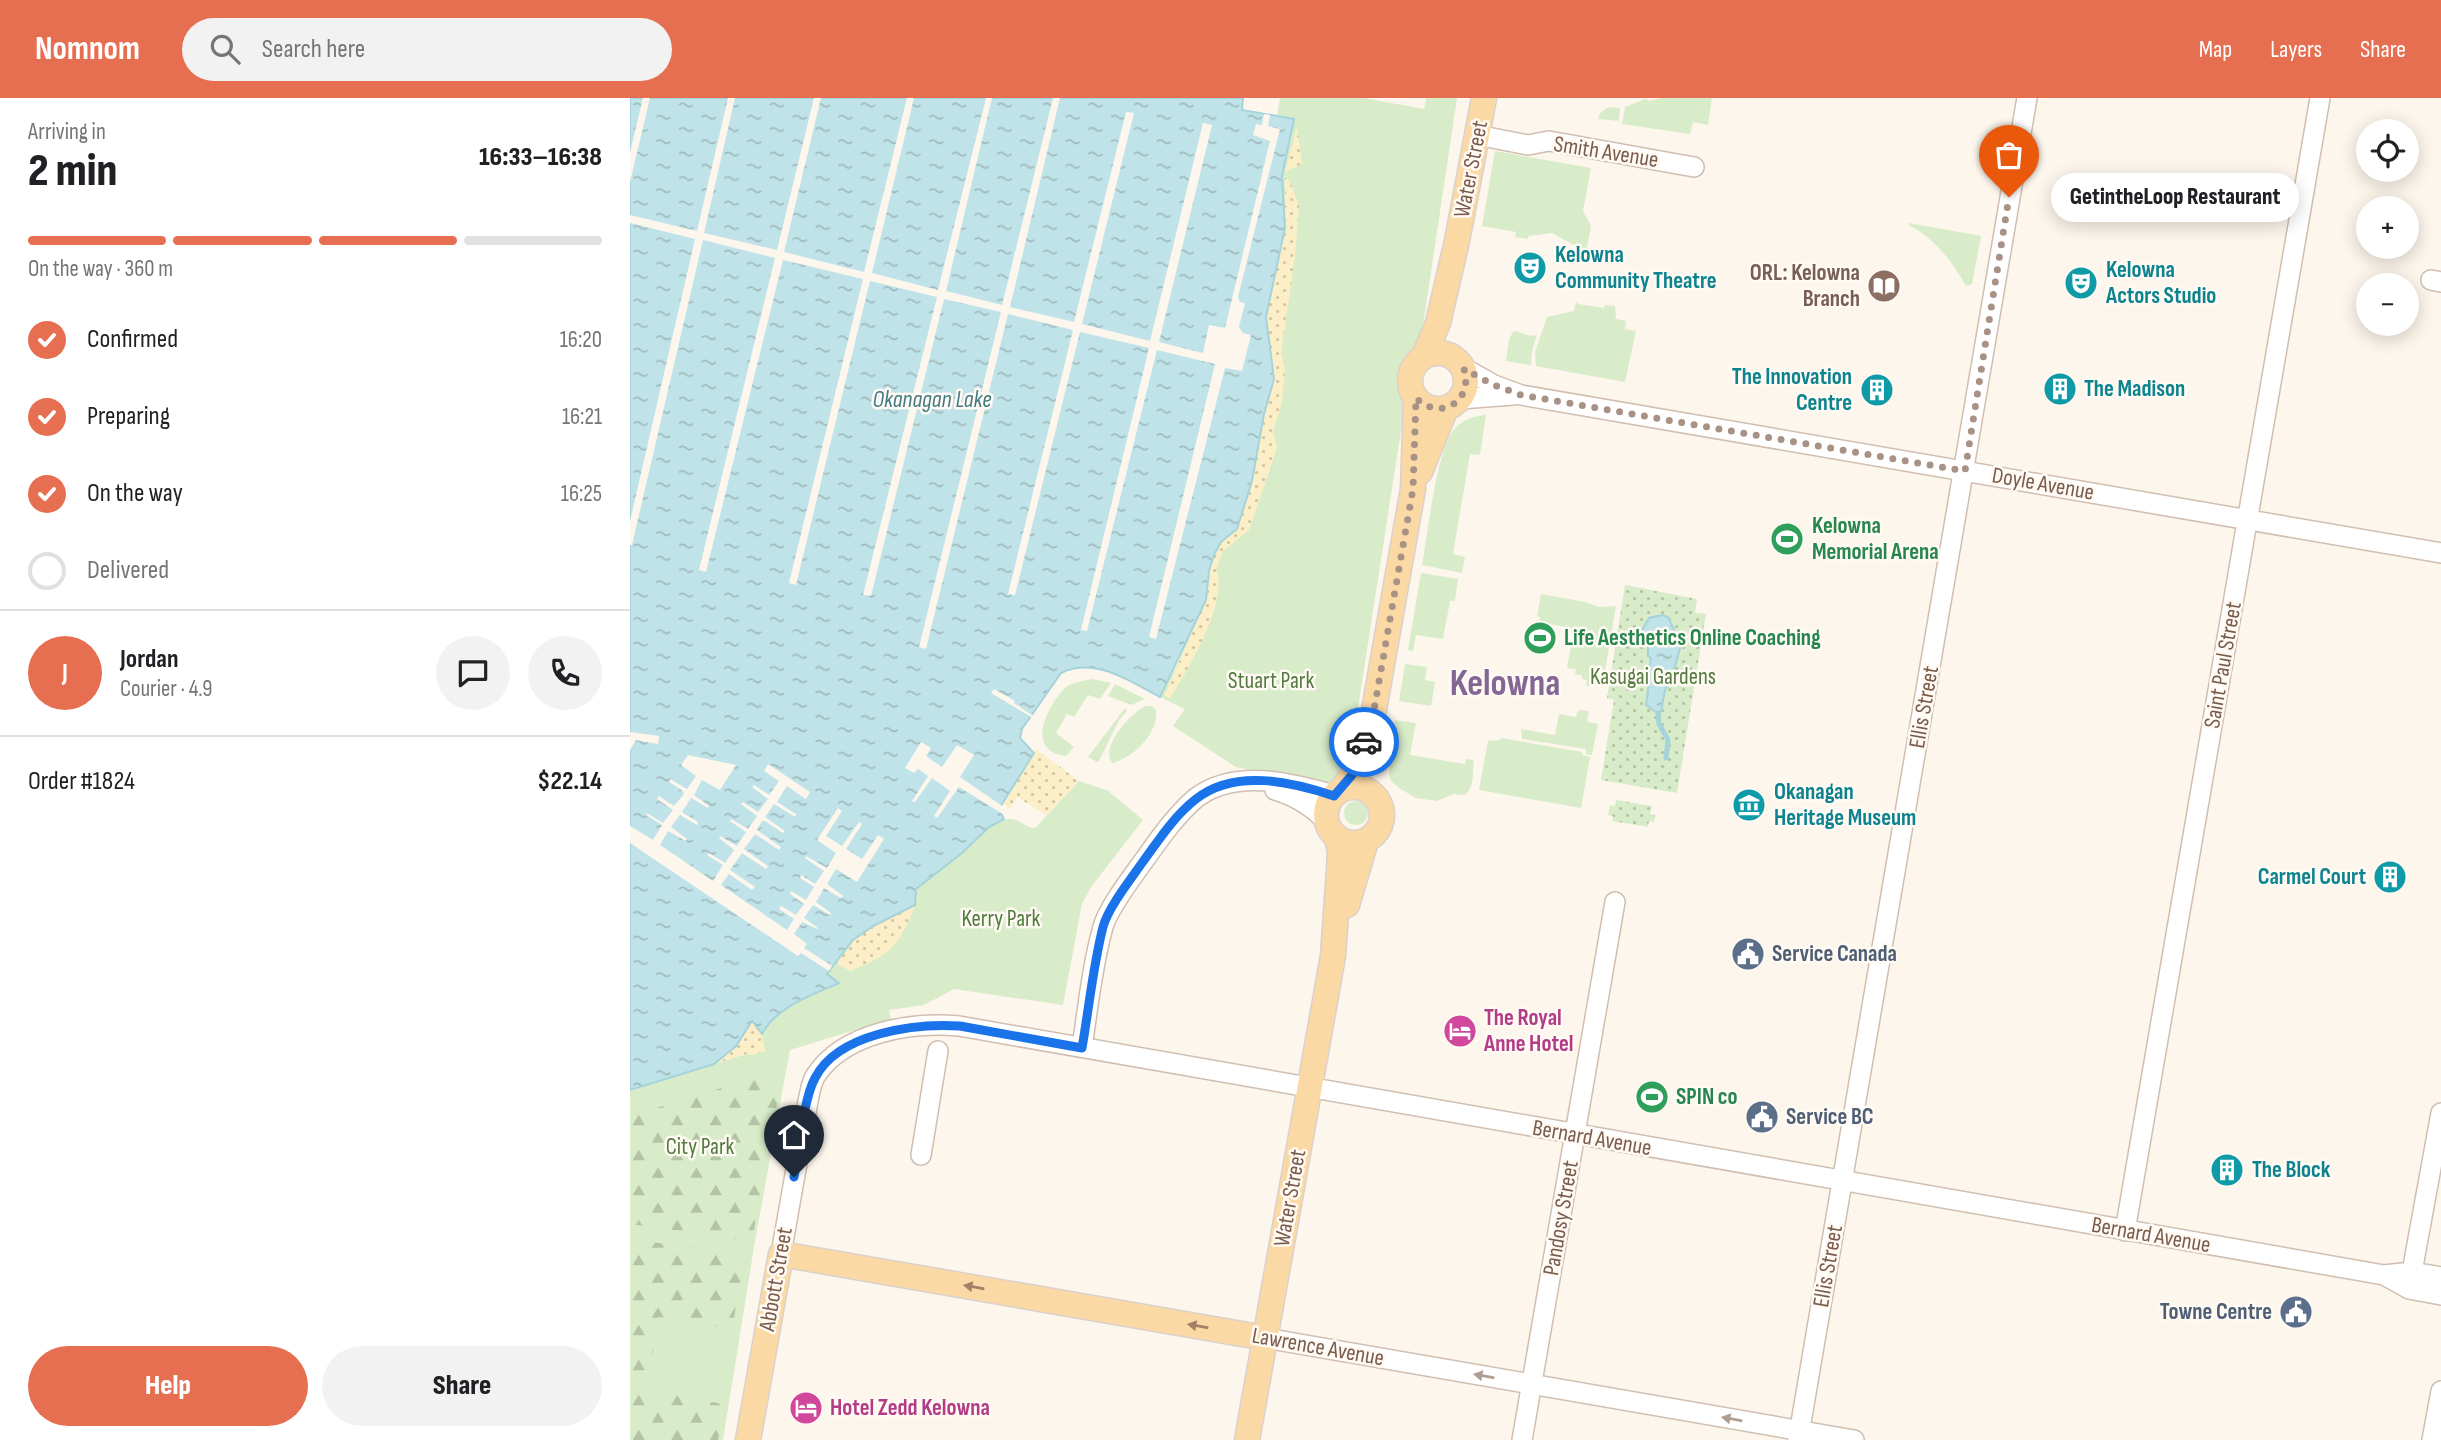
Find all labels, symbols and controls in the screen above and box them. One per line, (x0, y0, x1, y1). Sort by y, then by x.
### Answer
search box (182, 18, 672, 81)
text: Nomnom (35, 29, 140, 69)
icon: search (206, 30, 244, 68)
text: Search here (262, 34, 365, 65)
text: Map (2199, 35, 2232, 64)
text: Layers (2270, 35, 2322, 64)
text: Share (2360, 35, 2406, 64)
text: Arriving in (28, 118, 106, 146)
street label: Water Street (1448, 118, 1494, 220)
map controls (2356, 119, 2419, 336)
button: locate (2356, 119, 2419, 182)
pin (1979, 125, 2039, 197)
street label: Smith Avenue (1552, 130, 1660, 174)
icon: bag (1990, 136, 2028, 174)
text: 16:33–16:38 (479, 142, 602, 173)
text: 2 min (28, 144, 117, 199)
callout: GetintheLoop Restaurant (2051, 172, 2300, 222)
text: GetintheLoop Restaurant (2070, 183, 2280, 211)
button: + (2356, 196, 2419, 259)
place label: Kelowna Community Theatre (1555, 241, 1717, 295)
theatre icon: Kelowna Community Theatre (1511, 249, 1549, 287)
text: On the way · 360 m (28, 255, 173, 283)
place label: Kelowna Actors Studio (2105, 256, 2216, 310)
place label: ORL: Kelowna Branch (1750, 259, 1860, 313)
theatre icon: Kelowna Actors Studio (2062, 264, 2100, 302)
library icon: ORL: Kelowna Branch (1865, 267, 1903, 305)
button: − (2356, 273, 2419, 336)
icon: check (28, 321, 66, 359)
text: Confirmed (87, 324, 178, 355)
text: 16:20 (560, 326, 602, 354)
place label: The Innovation Centre (1732, 363, 1852, 417)
building icon: The Madison (2041, 370, 2079, 408)
building icon: The Innovation Centre (1858, 371, 1896, 409)
place label: The Madison (2084, 375, 2185, 403)
water label: Okanagan Lake (872, 385, 992, 414)
icon: check (28, 398, 66, 436)
text: Preparing (87, 401, 170, 432)
text: 16:21 (562, 403, 602, 431)
street label: Doyle Avenue (1990, 461, 2096, 507)
icon: check (28, 475, 66, 513)
text: On the way (87, 478, 183, 509)
text: 16:25 (561, 480, 602, 508)
place label: Kelowna Memorial Arena (1812, 512, 1939, 566)
sports icon: Kelowna Memorial Arena (1768, 520, 1806, 558)
text: Delivered (87, 555, 169, 586)
street label: Saint Paul Street (2198, 600, 2248, 730)
sports icon: Life Aesthetics Online Coaching (1521, 619, 1559, 657)
place label: Life Aesthetics Online Coaching (1564, 624, 1821, 652)
button: chat (436, 636, 510, 710)
button: phone (528, 636, 602, 710)
text: Jordan (120, 644, 178, 675)
text: J (62, 658, 68, 689)
district label: Kelowna (1450, 662, 1560, 706)
park label: Kasugai Gardens (1590, 663, 1716, 691)
street label: Ellis Street (1903, 664, 1945, 750)
park label: Stuart Park (1228, 667, 1314, 695)
text: Courier · 4.9 (120, 675, 212, 703)
courier (1329, 707, 1399, 777)
icon: car (1345, 723, 1383, 761)
text: Order #1824 (28, 766, 135, 797)
text: $22.14 (537, 766, 602, 797)
place label: Okanagan Heritage Museum (1774, 778, 1916, 832)
museum icon: Okanagan Heritage Museum (1730, 786, 1768, 824)
building icon: Carmel Court (2371, 858, 2409, 896)
place label: Carmel Court (2258, 863, 2366, 891)
park label: Kerry Park (962, 905, 1041, 933)
public building icon: Service Canada (1729, 935, 1767, 973)
place label: Service Canada (1772, 940, 1897, 968)
place label: The Royal Anne Hotel (1483, 1004, 1573, 1058)
hotel icon: The Royal Anne Hotel (1441, 1012, 1479, 1050)
sports icon: SPIN co (1633, 1078, 1671, 1116)
place label: SPIN co (1676, 1083, 1737, 1111)
public building icon: Service BC (1743, 1098, 1781, 1136)
place label: Service BC (1786, 1103, 1874, 1131)
pin (764, 1105, 824, 1177)
street label: Bernard Avenue (1530, 1114, 1654, 1162)
icon: home (775, 1116, 813, 1154)
park label: City Park (666, 1133, 735, 1161)
street label: Water Street (1268, 1147, 1312, 1249)
building icon: The Block (2208, 1151, 2246, 1189)
place label: The Block (2252, 1156, 2331, 1184)
street label: Pandosy Street (1537, 1158, 1585, 1278)
street label: Bernard Avenue (2089, 1211, 2213, 1259)
street label: Ellis Street (1807, 1223, 1849, 1309)
street label: Abbott Street (753, 1225, 799, 1334)
one-way arrow (962, 1281, 984, 1292)
public building icon: Towne Centre (2277, 1293, 2315, 1331)
place label: Towne Centre (2160, 1298, 2272, 1326)
one-way arrow (1187, 1320, 1209, 1331)
street label: Lawrence Avenue (1250, 1322, 1386, 1372)
button: Help (28, 1346, 308, 1426)
button: Share (322, 1346, 602, 1426)
one-way arrow (1473, 1370, 1495, 1381)
hotel icon: Hotel Zedd Kelowna (787, 1389, 825, 1427)
place label: Hotel Zedd Kelowna (830, 1394, 990, 1422)
one-way arrow (1721, 1413, 1743, 1424)

